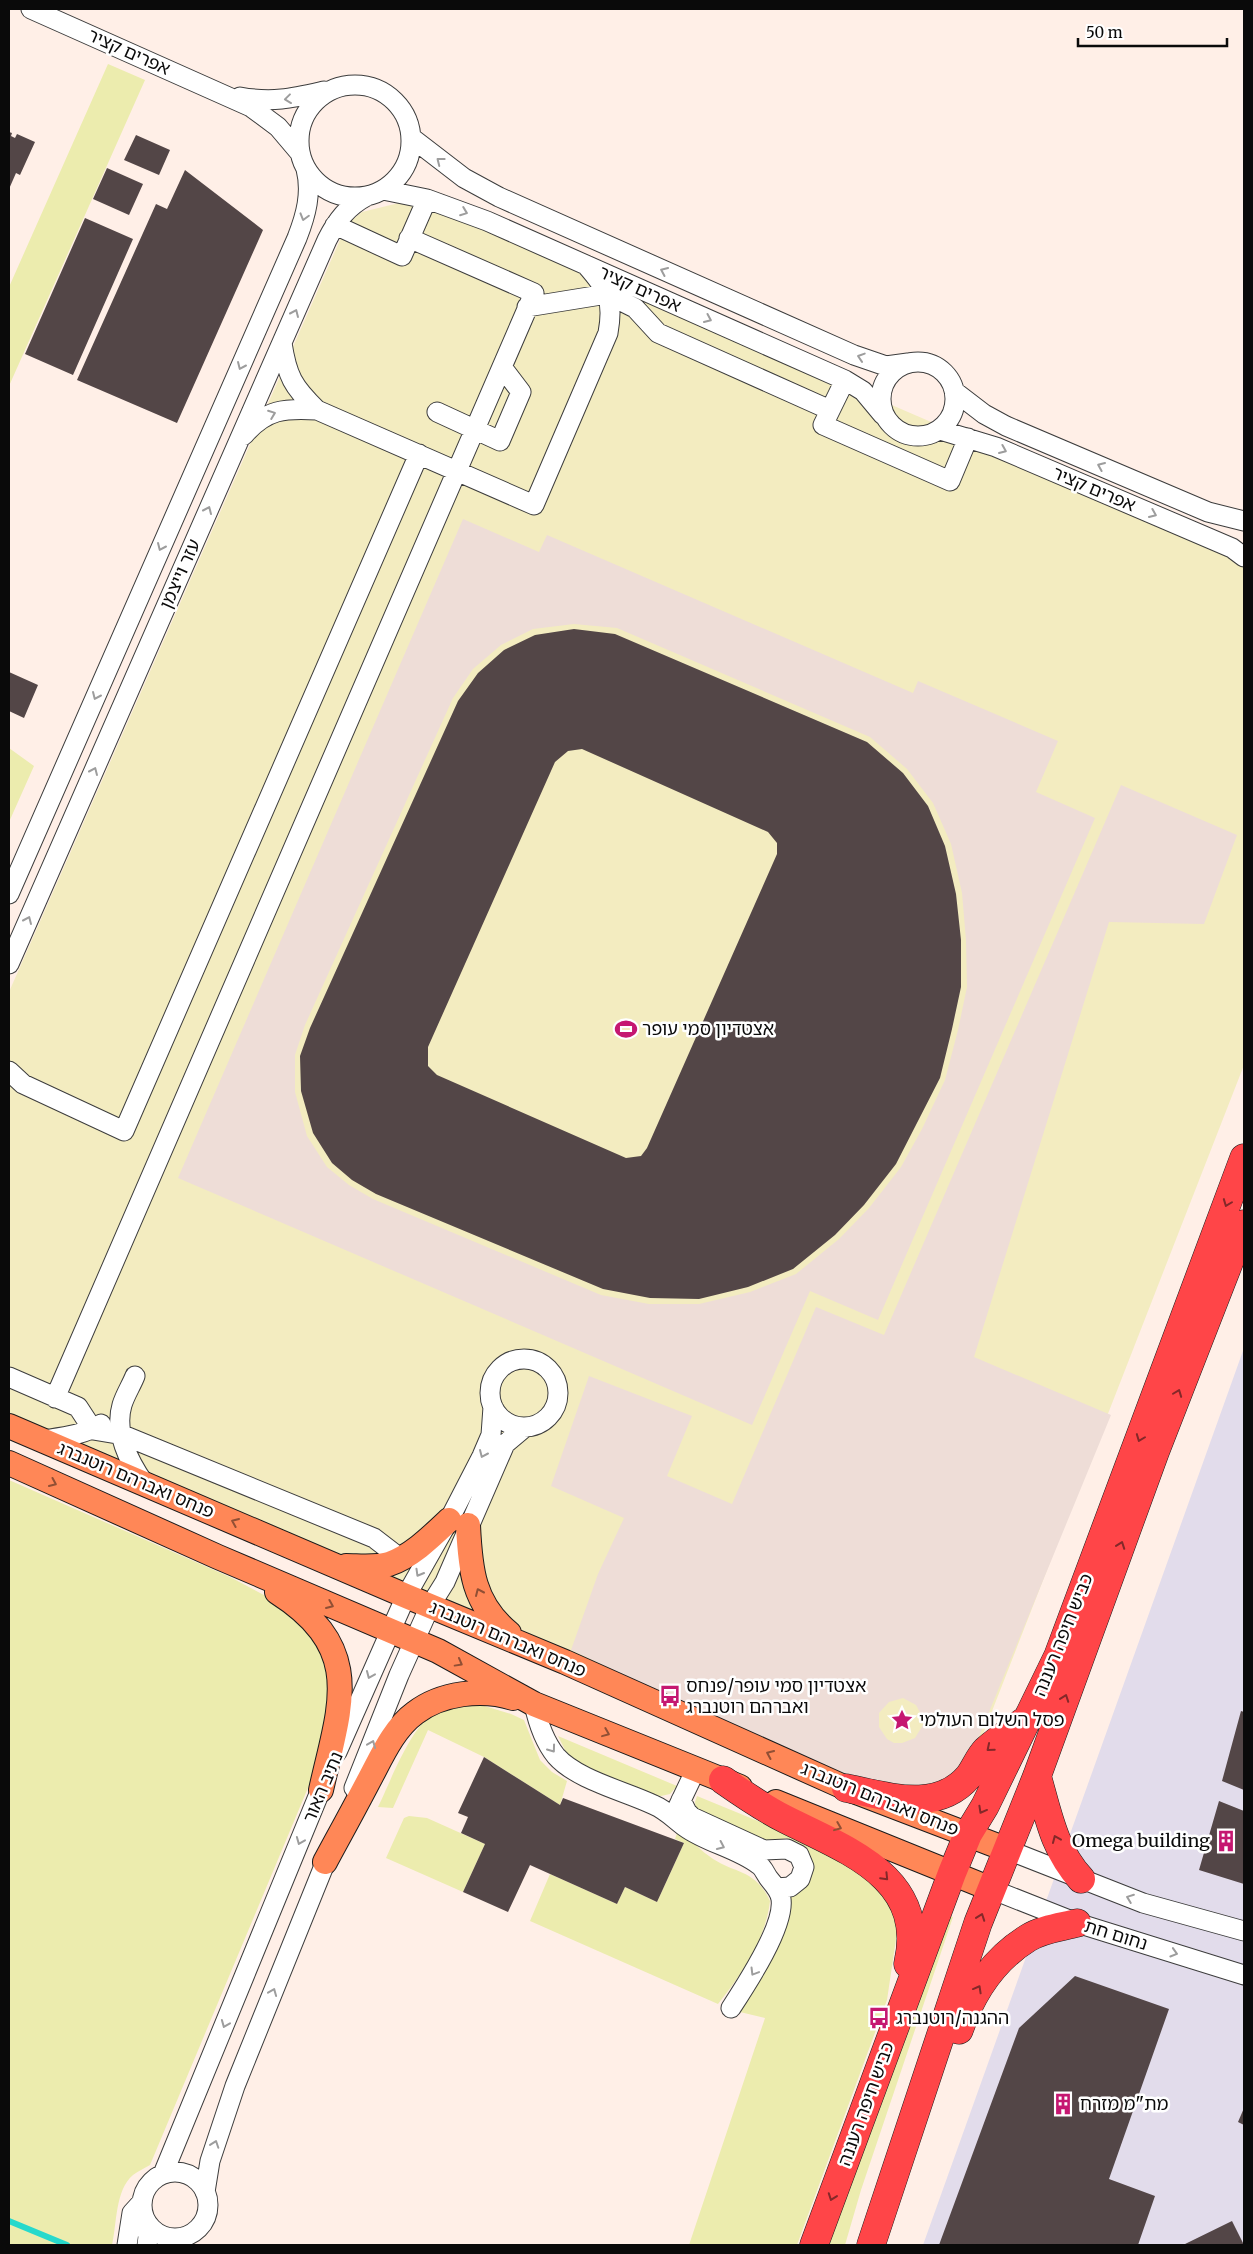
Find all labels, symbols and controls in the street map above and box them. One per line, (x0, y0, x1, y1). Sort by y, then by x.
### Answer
scale bar (1078, 15, 1227, 47)
street label: אפרים קציר (84, 23, 174, 80)
text: 50 m (1086, 23, 1123, 42)
one-way arrow (283, 93, 291, 104)
one-way arrow (437, 157, 446, 166)
one-way arrow (459, 206, 467, 216)
one-way arrow (300, 212, 310, 220)
street label: אפרים קציר (595, 260, 685, 317)
one-way arrow (660, 266, 669, 277)
one-way arrow (288, 309, 299, 318)
one-way arrow (703, 313, 712, 324)
one-way arrow (857, 353, 866, 363)
one-way arrow (236, 361, 247, 370)
one-way arrow (267, 410, 276, 420)
one-way arrow (998, 444, 1007, 455)
street label: אפרים קציר (1049, 461, 1139, 516)
one-way arrow (1097, 462, 1106, 473)
one-way arrow (202, 506, 213, 515)
one-way arrow (1148, 509, 1156, 519)
street label: עזר וייצמן (154, 535, 205, 612)
one-way arrow (157, 542, 168, 551)
one-way arrow (91, 691, 102, 700)
one-way arrow (87, 767, 98, 776)
one-way arrow (22, 916, 33, 925)
sports icon: אצטדיון סמי עופר (613, 1016, 639, 1042)
place label: אצטדיון סמי עופר (642, 1017, 774, 1040)
one-way arrow (1223, 1199, 1233, 1207)
one-way arrow (1172, 1389, 1182, 1398)
one-way arrow (1135, 1433, 1145, 1441)
street label: פנחס ואברהם רוטנברג (54, 1436, 218, 1523)
one-way arrow (479, 1449, 490, 1458)
one-way arrow (48, 1476, 57, 1487)
one-way arrow (231, 1517, 240, 1528)
one-way arrow (1115, 1541, 1125, 1550)
one-way arrow (415, 1568, 425, 1577)
street label: כביש חיפה רעננה (1027, 1570, 1098, 1700)
one-way arrow (474, 1588, 485, 1597)
street label: פנחס ואברהם רוטנברג (426, 1595, 590, 1682)
one-way arrow (325, 1599, 334, 1610)
one-way arrow (454, 1657, 463, 1667)
one-way arrow (365, 1670, 376, 1679)
place label: אצטדיון סמי עופר/פנחס ואברהם רוטנברג (686, 1674, 866, 1718)
bus stop icon: אצטדיון סמי עופר/פנחס ואברהם רוטנברג (657, 1683, 683, 1709)
one-way arrow (1059, 1694, 1069, 1703)
place icon: פסל השלום העולמי (889, 1707, 915, 1733)
place label: פסל השלום העולמי (919, 1708, 1064, 1731)
one-way arrow (601, 1727, 610, 1737)
one-way arrow (366, 1740, 376, 1749)
one-way arrow (986, 1742, 995, 1751)
one-way arrow (546, 1743, 555, 1753)
street label: נתיב האור (297, 1748, 348, 1826)
one-way arrow (766, 1749, 775, 1760)
street label: פנחס ואברהם רוטנברג (798, 1756, 962, 1841)
one-way arrow (979, 1804, 989, 1813)
one-way arrow (833, 1821, 841, 1831)
building icon: Omega building (1213, 1828, 1239, 1854)
place label: Omega building (1072, 1829, 1210, 1852)
one-way arrow (1052, 1835, 1062, 1843)
one-way arrow (296, 1836, 306, 1845)
one-way arrow (716, 1839, 725, 1850)
one-way arrow (879, 1871, 888, 1880)
one-way arrow (1126, 1894, 1135, 1905)
one-way arrow (975, 1913, 985, 1922)
street label: נחום חת (1082, 1914, 1150, 1955)
one-way arrow (1169, 1947, 1178, 1957)
one-way arrow (751, 1966, 760, 1975)
one-way arrow (972, 1986, 982, 1995)
one-way arrow (267, 1988, 277, 1997)
bus stop icon: ההגנה/רוטנברג (866, 2005, 892, 2031)
place label: ההגנה/רוטנברג (896, 2006, 1009, 2029)
one-way arrow (221, 2019, 232, 2028)
street label: כביש חיפה רעננה (832, 2039, 899, 2169)
building icon: מת"מ מזרח (1050, 2091, 1076, 2117)
place label: מת"מ מזרח (1080, 2092, 1169, 2115)
one-way arrow (210, 2140, 220, 2149)
one-way arrow (828, 2192, 838, 2200)

